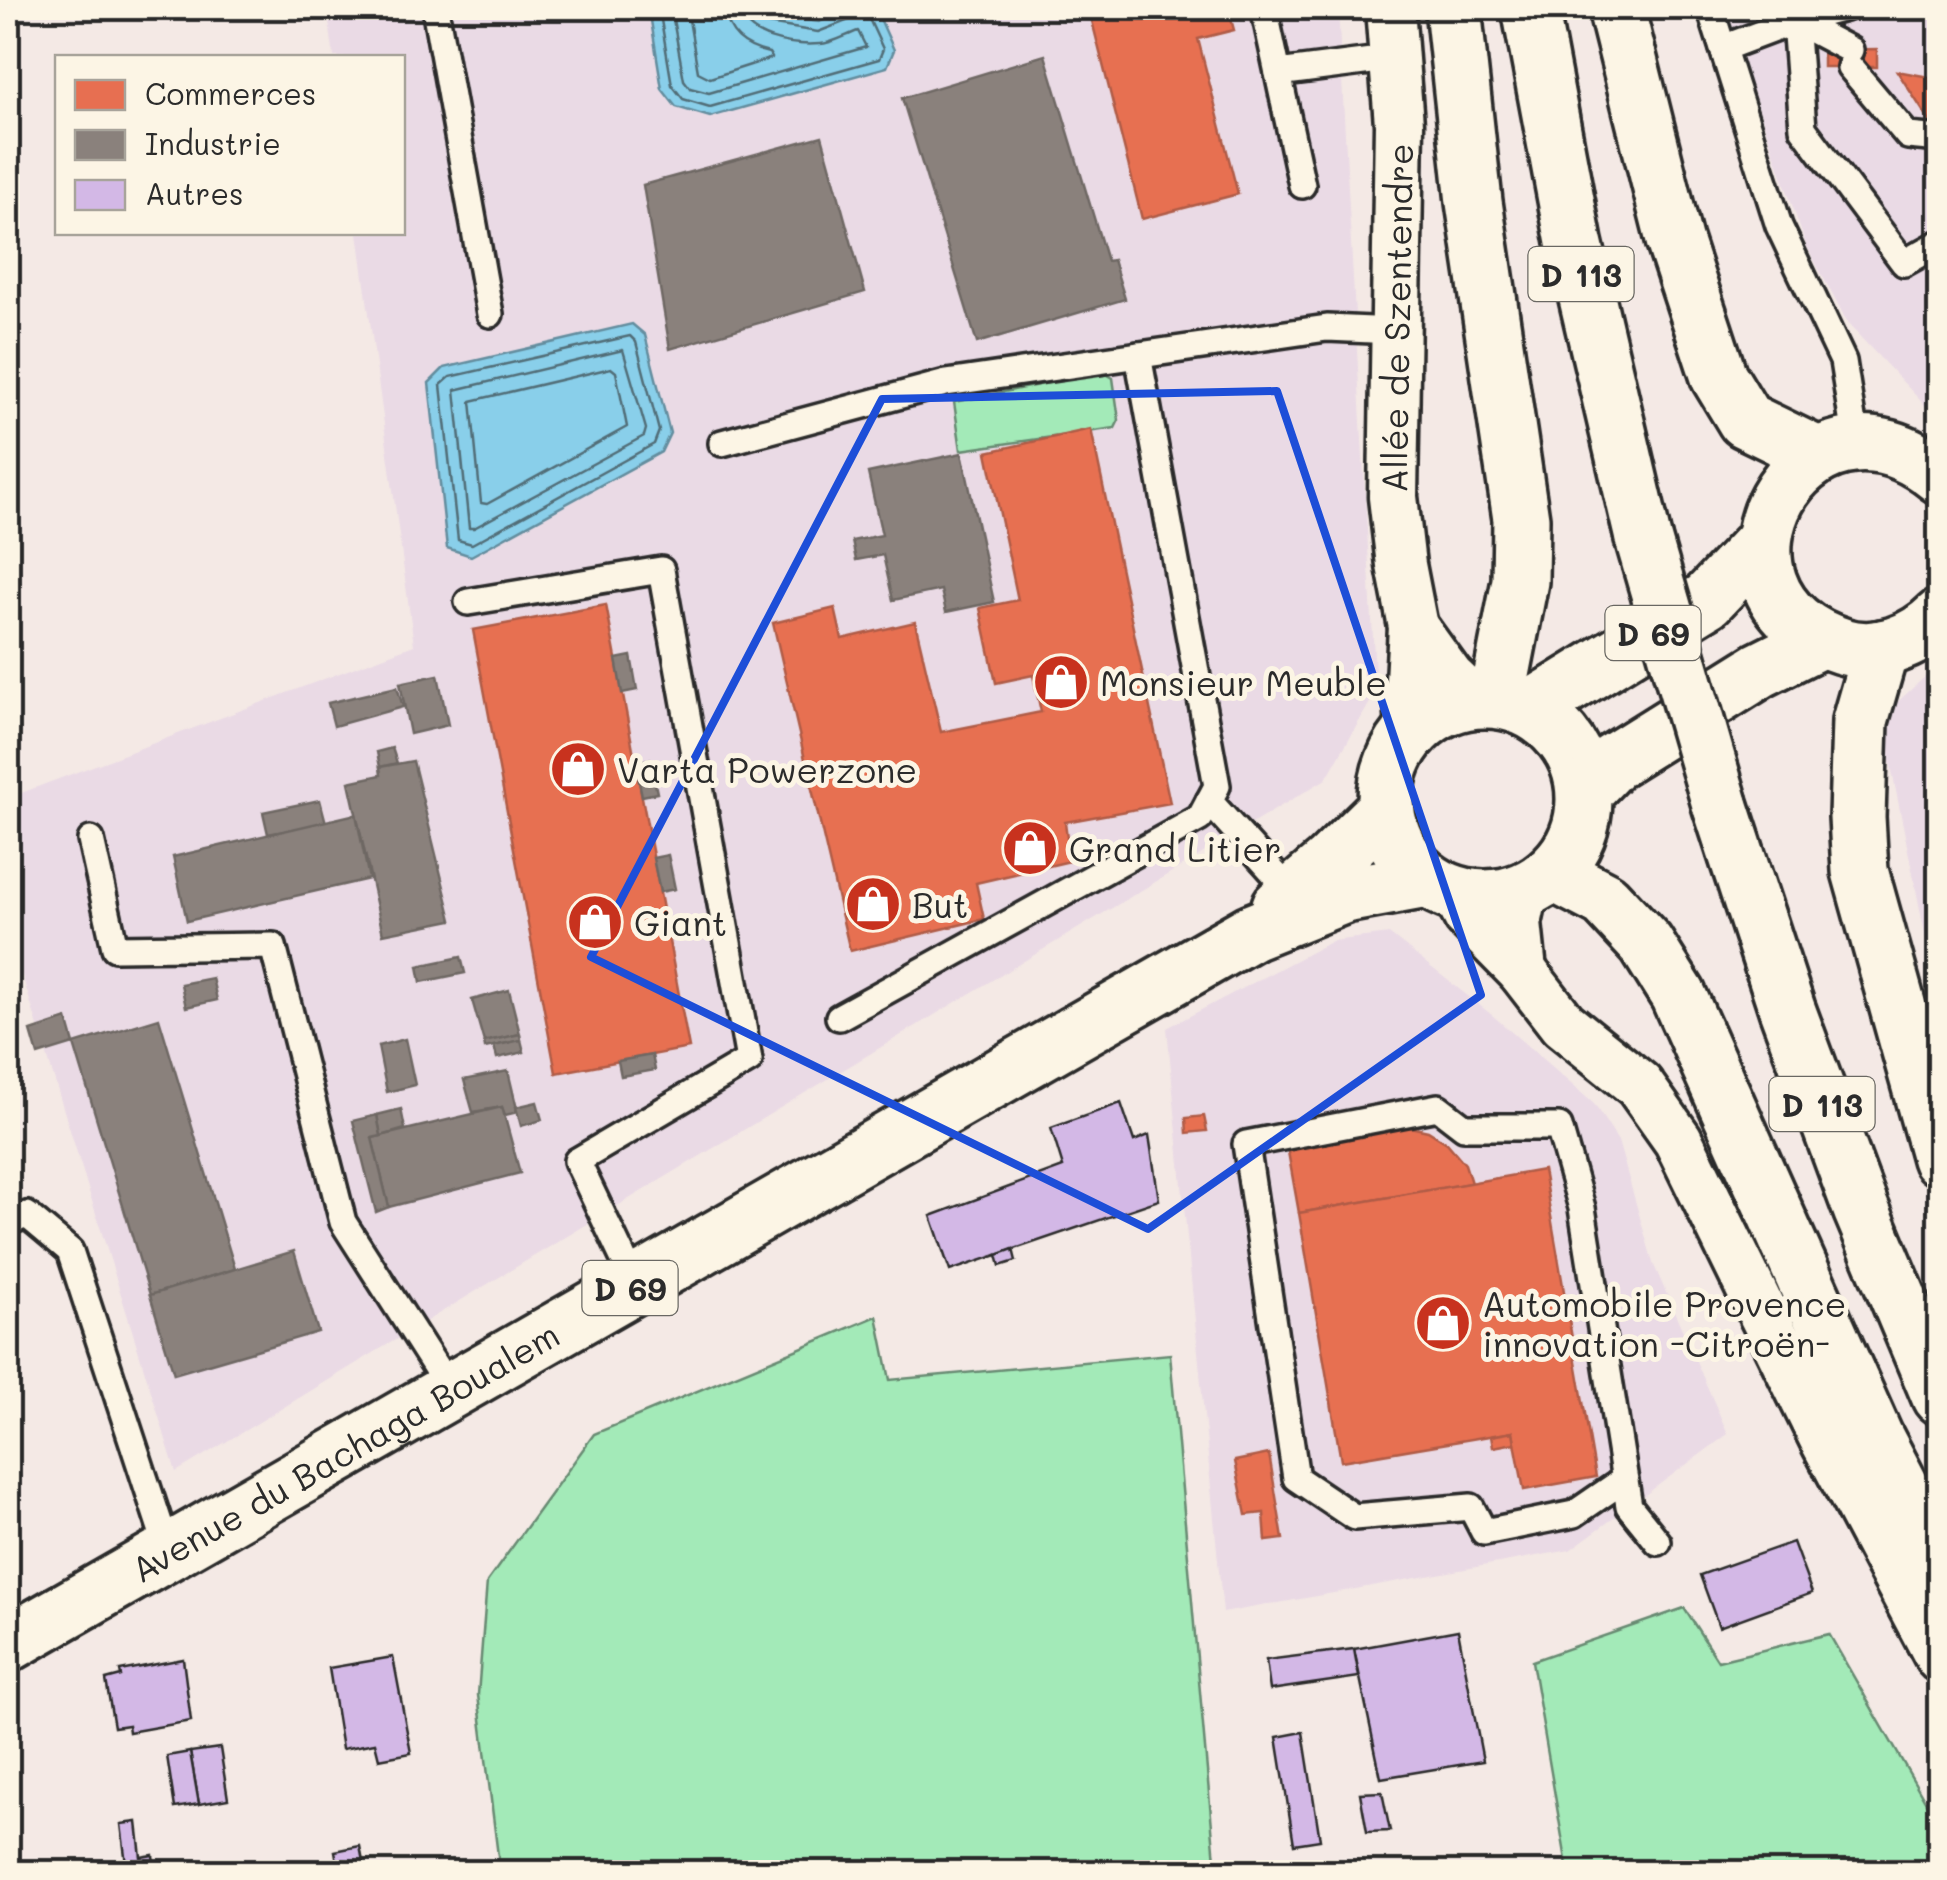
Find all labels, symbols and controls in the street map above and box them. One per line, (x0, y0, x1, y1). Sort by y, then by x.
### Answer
legend (55, 55, 405, 235)
text: Commerces (145, 73, 316, 113)
text: Industrie (145, 123, 281, 163)
street label: Allée de Szentendre (1370, 143, 1422, 493)
text: Autres (145, 173, 244, 213)
road number: D 113 (1528, 247, 1634, 301)
road number: D 69 (1606, 606, 1700, 660)
shop icon: Monsieur Meuble (1031, 652, 1091, 712)
place label: Monsieur Meuble (1100, 659, 1387, 705)
shop icon: Varta Powerzone (548, 739, 608, 799)
place label: Varta Powerzone (617, 746, 917, 792)
shop icon: Grand Litier (1000, 818, 1060, 878)
place label: Grand Litier (1069, 825, 1282, 871)
shop icon: But (843, 874, 903, 934)
place label: But (912, 881, 968, 927)
shop icon: Giant (565, 892, 625, 952)
place label: Giant (634, 899, 727, 945)
road number: D 113 (1770, 1077, 1874, 1131)
road number: D 69 (582, 1261, 678, 1315)
place label: Automobile Provence innovation -Citroën- (1482, 1280, 1846, 1366)
shop icon: Automobile Provence innovation -Citroën- (1413, 1293, 1473, 1353)
street label: Avenue du Bachaga Boualem (123, 1311, 567, 1592)

